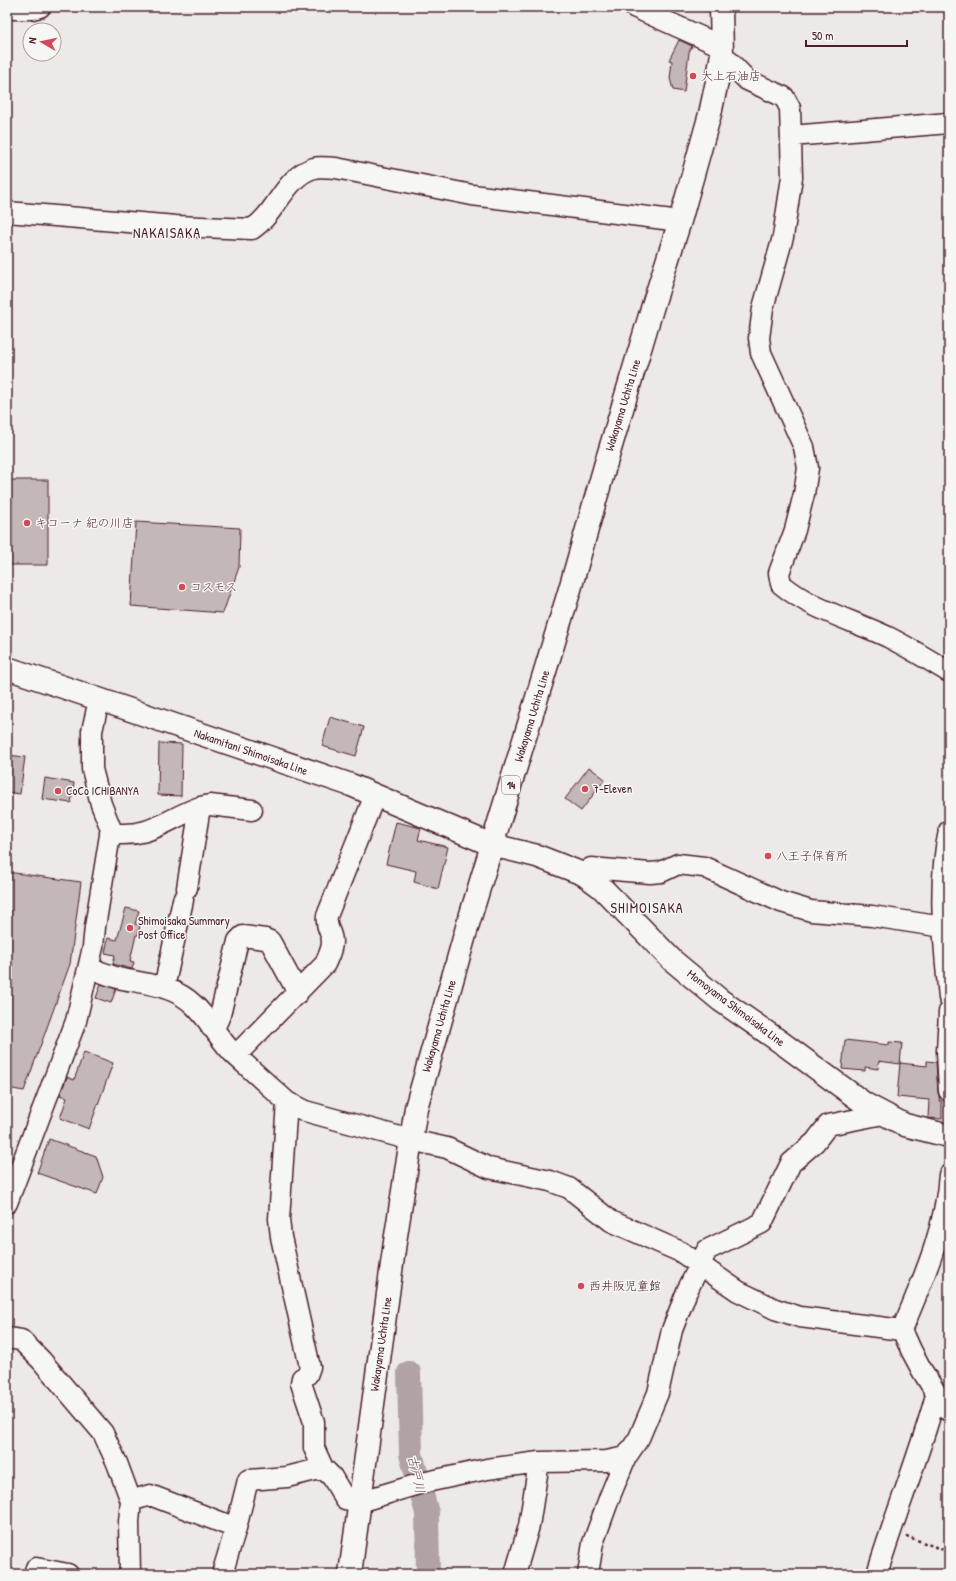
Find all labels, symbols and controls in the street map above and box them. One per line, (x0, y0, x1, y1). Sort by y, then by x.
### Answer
north arrow (22, 22, 62, 62)
scale bar (806, 22, 907, 48)
text: 50 m (812, 27, 833, 44)
text: N (25, 36, 40, 44)
place label: 大上石油店 (701, 67, 761, 84)
marker: 大上石油店 (688, 71, 698, 81)
district label: NAKAISAKA (133, 223, 201, 242)
street label: Wakayama Uchita Line (600, 357, 645, 453)
place label: キコーナ 紀の川店 (35, 514, 134, 531)
marker: キコーナ 紀の川店 (22, 518, 32, 528)
place label: コスモス (190, 578, 237, 595)
marker: コスモス (177, 582, 187, 592)
street label: Wakayama Uchita Line (509, 668, 554, 764)
street label: Nakamitani Shimoisaka Line (192, 724, 311, 779)
road number: 14 (502, 776, 520, 794)
place label: 7-Eleven (593, 780, 632, 797)
place label: CoCo ICHIBANYA (66, 782, 139, 799)
marker: 7-Eleven (580, 784, 590, 794)
marker: CoCo ICHIBANYA (53, 786, 63, 796)
place label: 八王子保育所 (776, 847, 848, 864)
marker: 八王子保育所 (763, 851, 773, 861)
district label: SHIMOISAKA (610, 898, 684, 917)
place label: Shimoisaka Summary Post Office (138, 912, 230, 943)
marker: Shimoisaka Summary Post Office (125, 923, 135, 933)
street label: Momoyama Shimoisaka Line (684, 965, 789, 1050)
street label: Wakayama Uchita Line (417, 978, 460, 1074)
place label: 西井阪児童館 (589, 1277, 661, 1294)
marker: 西井阪児童館 (576, 1281, 586, 1291)
street label: Wakayama Uchita Line (365, 1295, 396, 1392)
water label: 古戸川 (404, 1453, 430, 1495)

